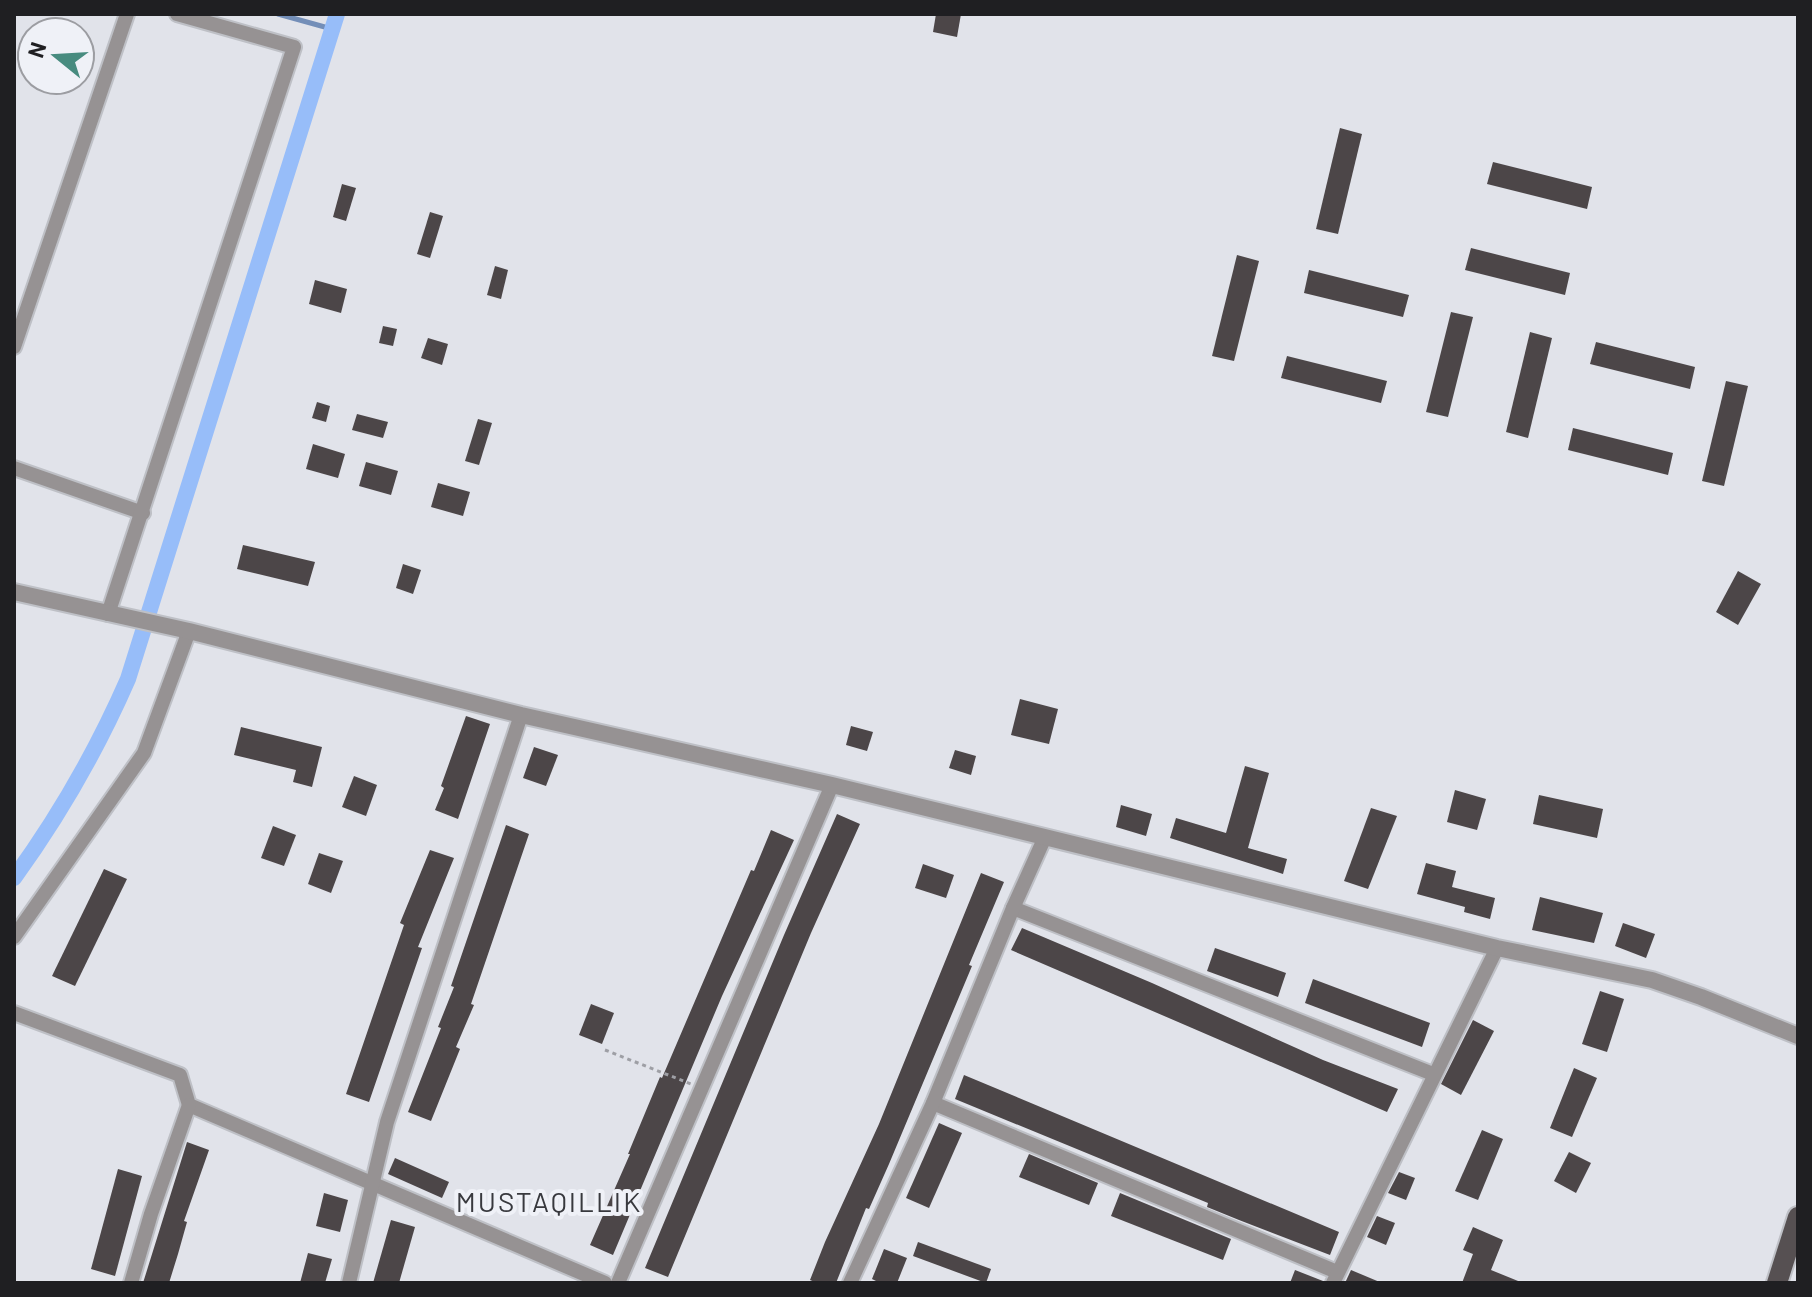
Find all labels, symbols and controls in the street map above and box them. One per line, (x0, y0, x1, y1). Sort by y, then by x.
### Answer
north arrow (16, 16, 96, 96)
text: N (21, 39, 51, 60)
district label: MUSTAQILLIK (456, 1184, 642, 1218)

